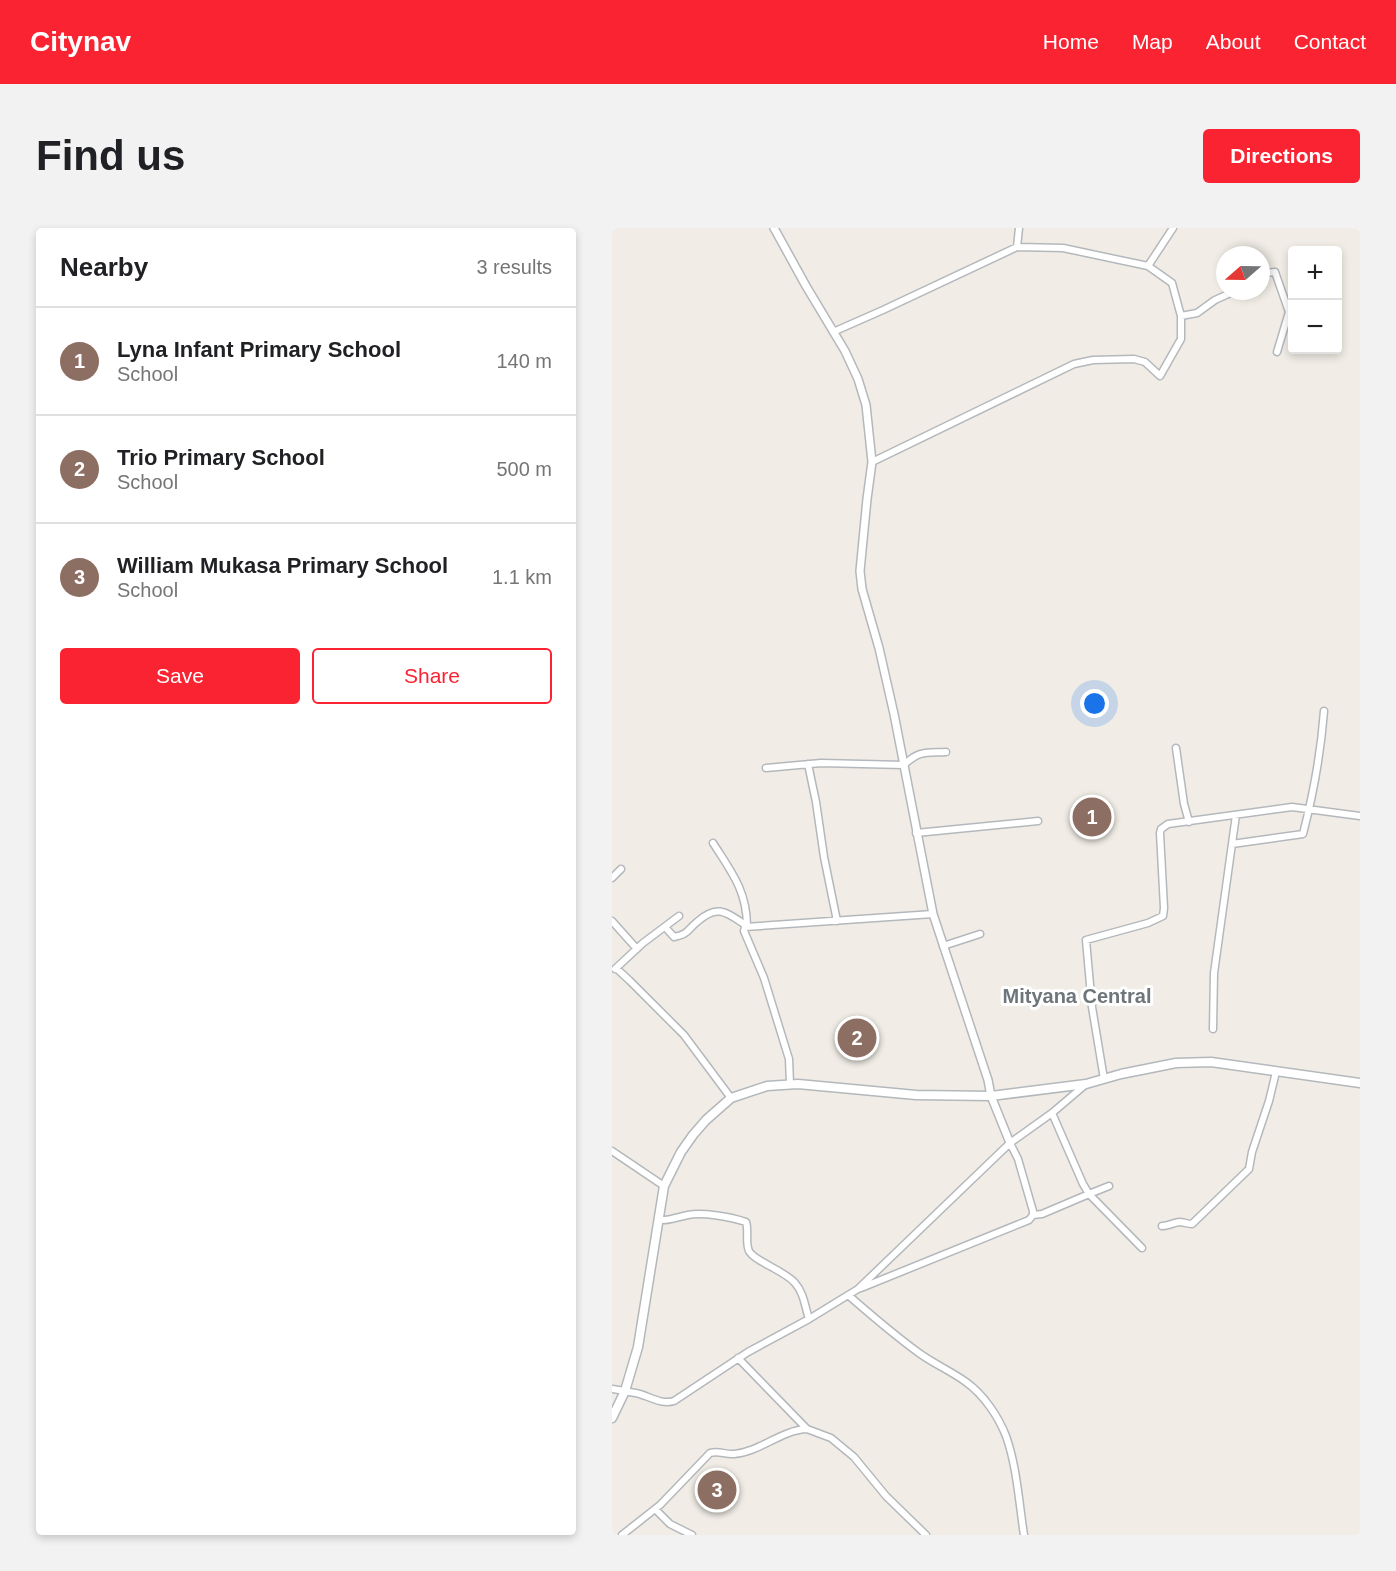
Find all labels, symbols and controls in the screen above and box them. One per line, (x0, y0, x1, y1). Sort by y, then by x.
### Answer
text: Citynav (30, 26, 131, 57)
text: Home (1043, 30, 1099, 53)
text: Map (1132, 30, 1173, 53)
text: About (1206, 30, 1261, 53)
text: Contact (1294, 30, 1366, 53)
button: Directions (1203, 129, 1360, 183)
text: Find us (36, 132, 185, 179)
north arrow (1216, 246, 1270, 300)
map controls (1288, 246, 1342, 354)
button: + (1288, 246, 1342, 300)
text: Nearby (60, 252, 148, 282)
text: 3 results (476, 256, 552, 278)
button: − (1288, 300, 1342, 354)
text: Lyna Infant Primary School (117, 337, 401, 362)
text: 1 (74, 350, 85, 372)
text: 140 m (496, 350, 552, 372)
text: School (117, 363, 178, 385)
text: Trio Primary School (117, 445, 325, 470)
text: 2 (74, 458, 85, 480)
text: 500 m (496, 458, 552, 480)
text: School (117, 471, 178, 493)
text: William Mukasa Primary School (117, 553, 448, 578)
text: 3 (74, 566, 85, 588)
text: 1.1 km (492, 566, 552, 588)
text: School (117, 579, 178, 601)
button: Save (60, 648, 300, 704)
button: Share (312, 648, 552, 704)
your location (1080, 689, 1109, 718)
pin: 1 (1072, 794, 1112, 840)
district label: Mityana Central (1003, 985, 1151, 1007)
pin: 2 (838, 1016, 876, 1060)
pin: 3 (698, 1468, 736, 1512)

